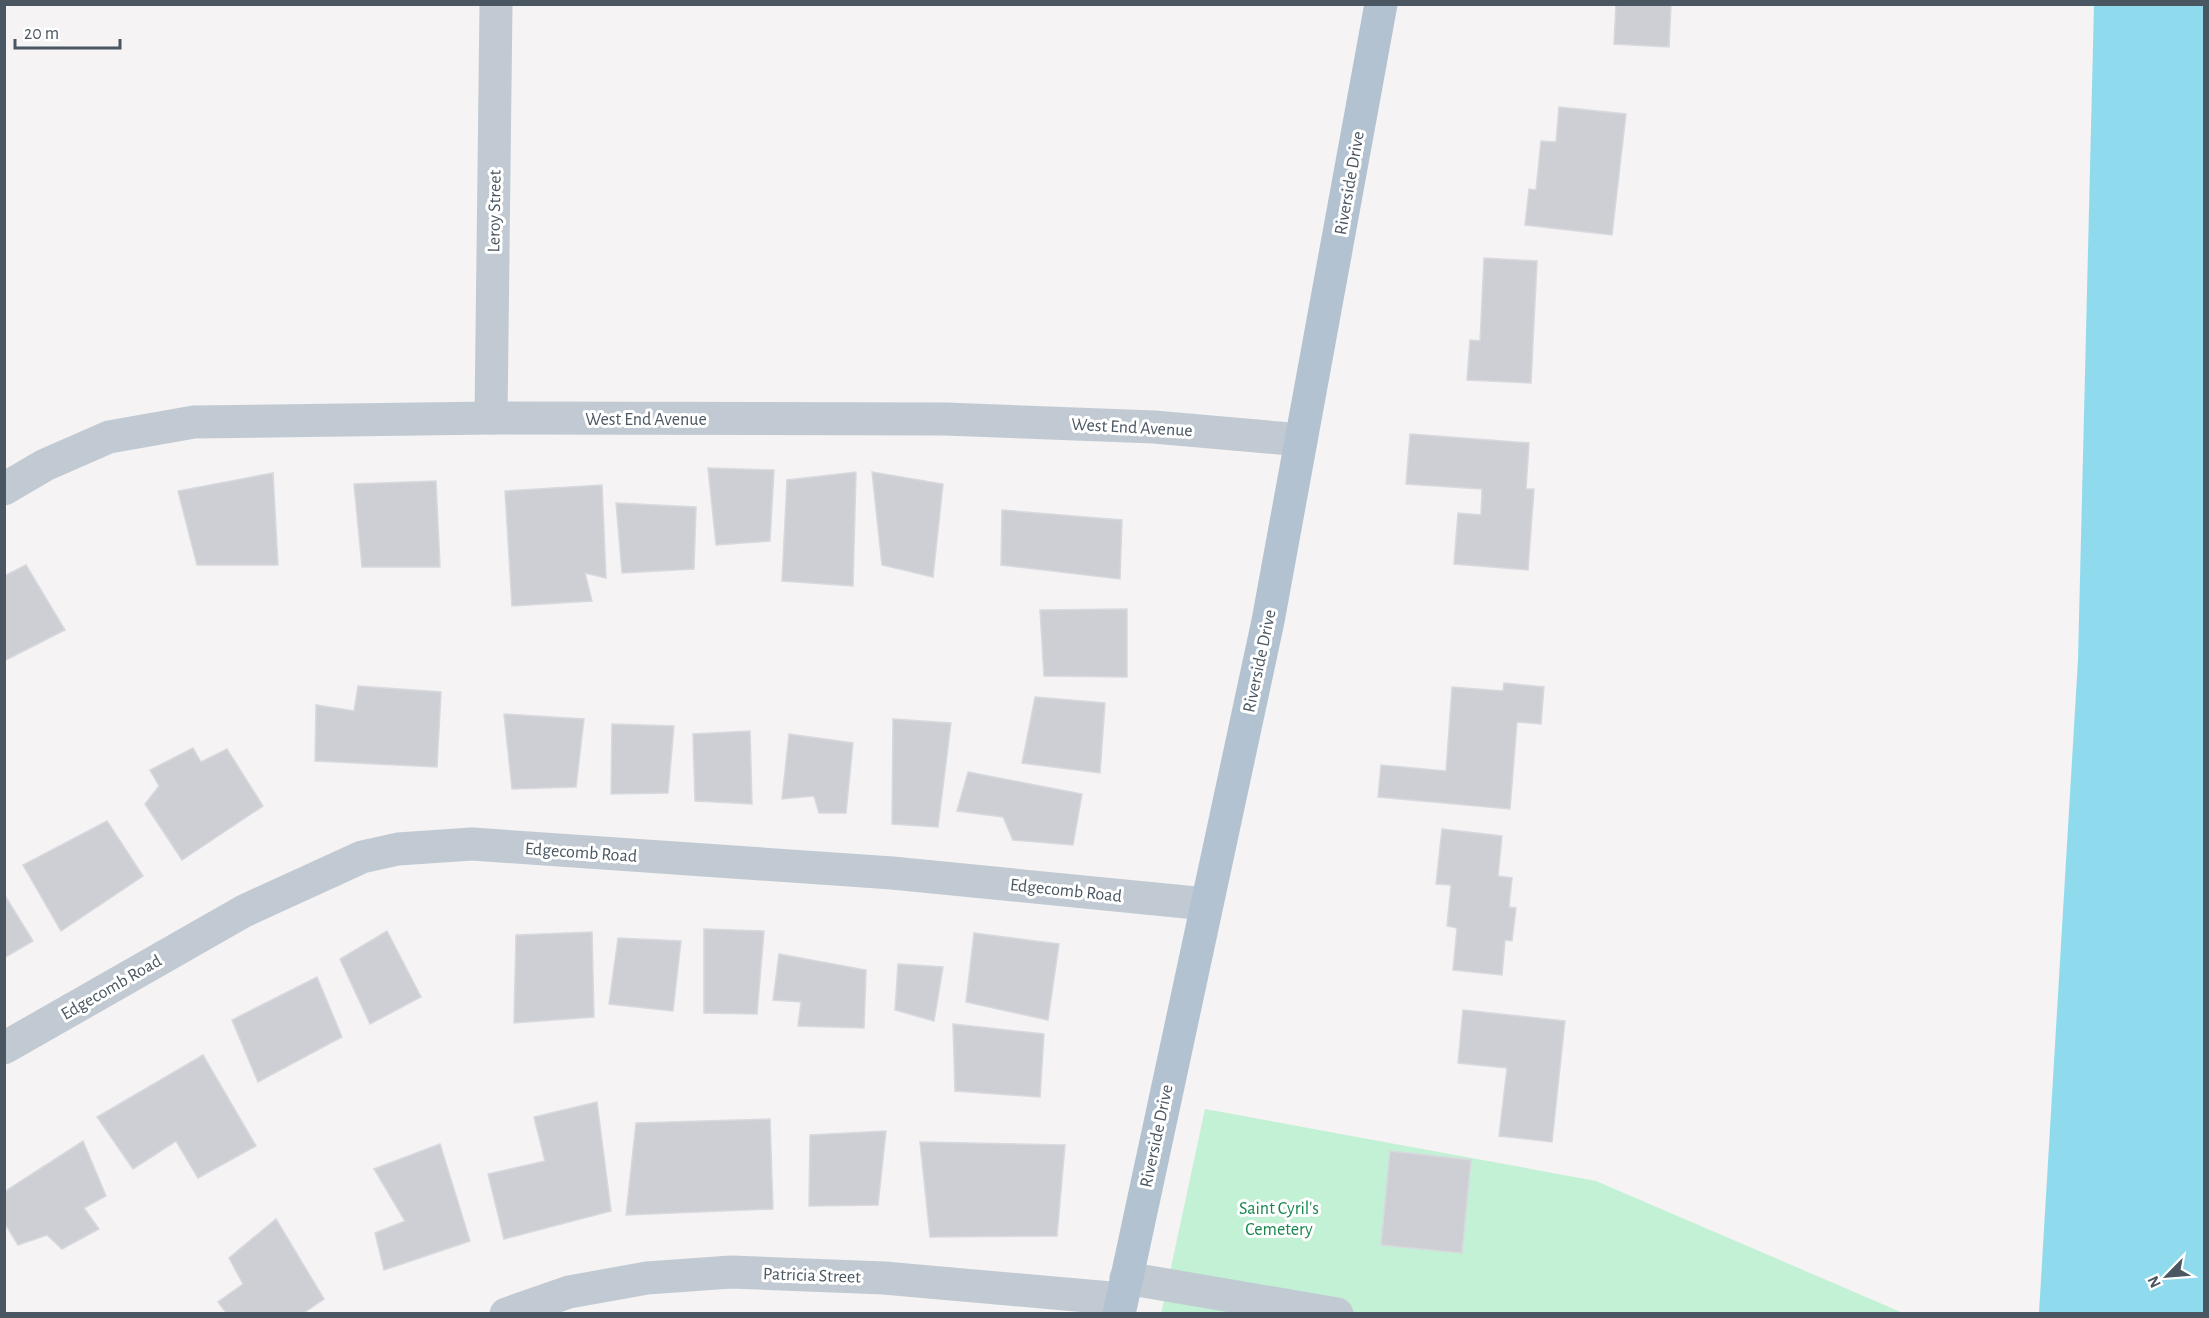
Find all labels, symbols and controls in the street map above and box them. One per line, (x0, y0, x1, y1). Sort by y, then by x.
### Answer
scale bar (15, 12, 120, 50)
text: 20 m (24, 25, 59, 43)
street label: Riverside Drive (1332, 130, 1368, 236)
street label: Leroy Street (485, 169, 505, 253)
street label: West End Avenue (585, 411, 707, 429)
street label: West End Avenue (1071, 416, 1193, 440)
street label: Riverside Drive (1240, 608, 1280, 714)
street label: Edgecomb Road (524, 840, 638, 866)
street label: Edgecomb Road (1009, 876, 1123, 906)
street label: Edgecomb Road (58, 952, 165, 1024)
street label: Riverside Drive (1137, 1083, 1177, 1189)
park label: Saint Cyril's Cemetery (1239, 1200, 1319, 1239)
north arrow (2137, 1246, 2197, 1306)
street label: Patricia Street (763, 1265, 862, 1287)
text: N (2145, 1273, 2164, 1290)

